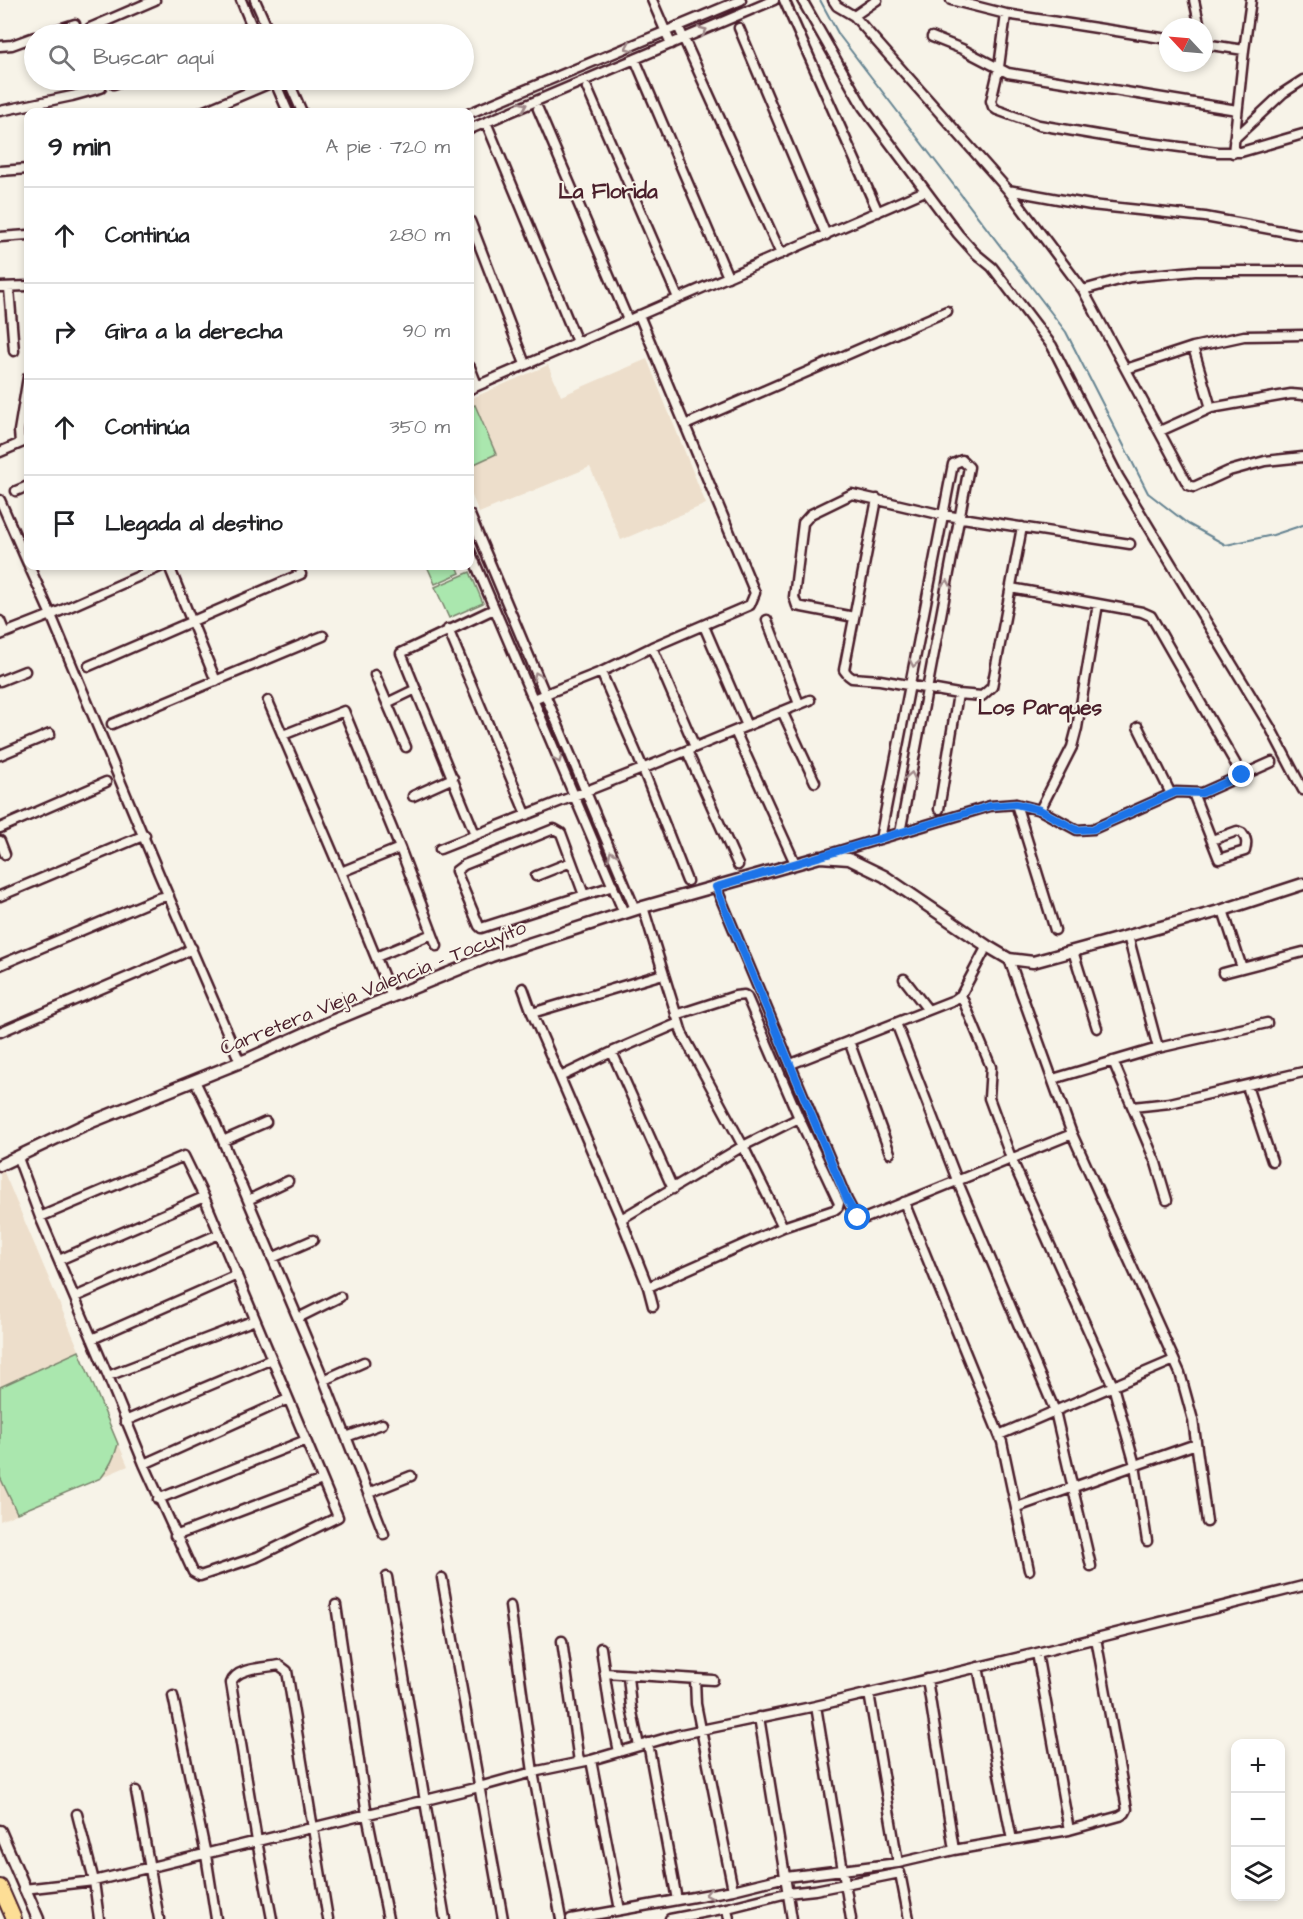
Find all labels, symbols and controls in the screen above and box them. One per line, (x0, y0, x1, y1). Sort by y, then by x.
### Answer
north arrow (1159, 18, 1213, 72)
search box (24, 24, 474, 90)
one-way arrow (697, 26, 708, 38)
one-way arrow (624, 39, 635, 51)
icon: search (45, 41, 78, 74)
text: Buscar aquí (93, 42, 214, 73)
one-way arrow (517, 102, 528, 114)
text: 9 min (48, 129, 110, 165)
text: A pie · 720 m (325, 133, 450, 161)
district label: La Florida (558, 177, 658, 206)
icon: ahead (48, 219, 81, 252)
text: Continúa (105, 220, 190, 251)
text: 280 m (389, 221, 450, 249)
icon: right (48, 315, 81, 348)
text: Gira a la derecha (105, 316, 282, 347)
text: 90 m (402, 317, 450, 345)
icon: ahead (48, 411, 81, 444)
text: Continúa (105, 412, 190, 443)
text: 350 m (389, 413, 450, 441)
icon: arrive (48, 507, 81, 540)
text: Llegada al destino (105, 508, 283, 539)
one-way arrow (940, 579, 953, 589)
one-way arrow (908, 658, 921, 668)
one-way arrow (532, 671, 544, 682)
district label: Los Parques (978, 693, 1103, 723)
one-way arrow (551, 753, 563, 764)
route end (1228, 761, 1254, 787)
one-way arrow (904, 771, 917, 781)
one-way arrow (607, 851, 619, 862)
street label: Carretera Vieja Valencia - Tocuyito (216, 914, 531, 1063)
route start (844, 1204, 870, 1230)
map controls (1231, 1739, 1285, 1901)
button: + (1231, 1739, 1285, 1793)
button: − (1231, 1793, 1285, 1847)
button: layers (1231, 1847, 1285, 1901)
one-way arrow (704, 1887, 714, 1900)

